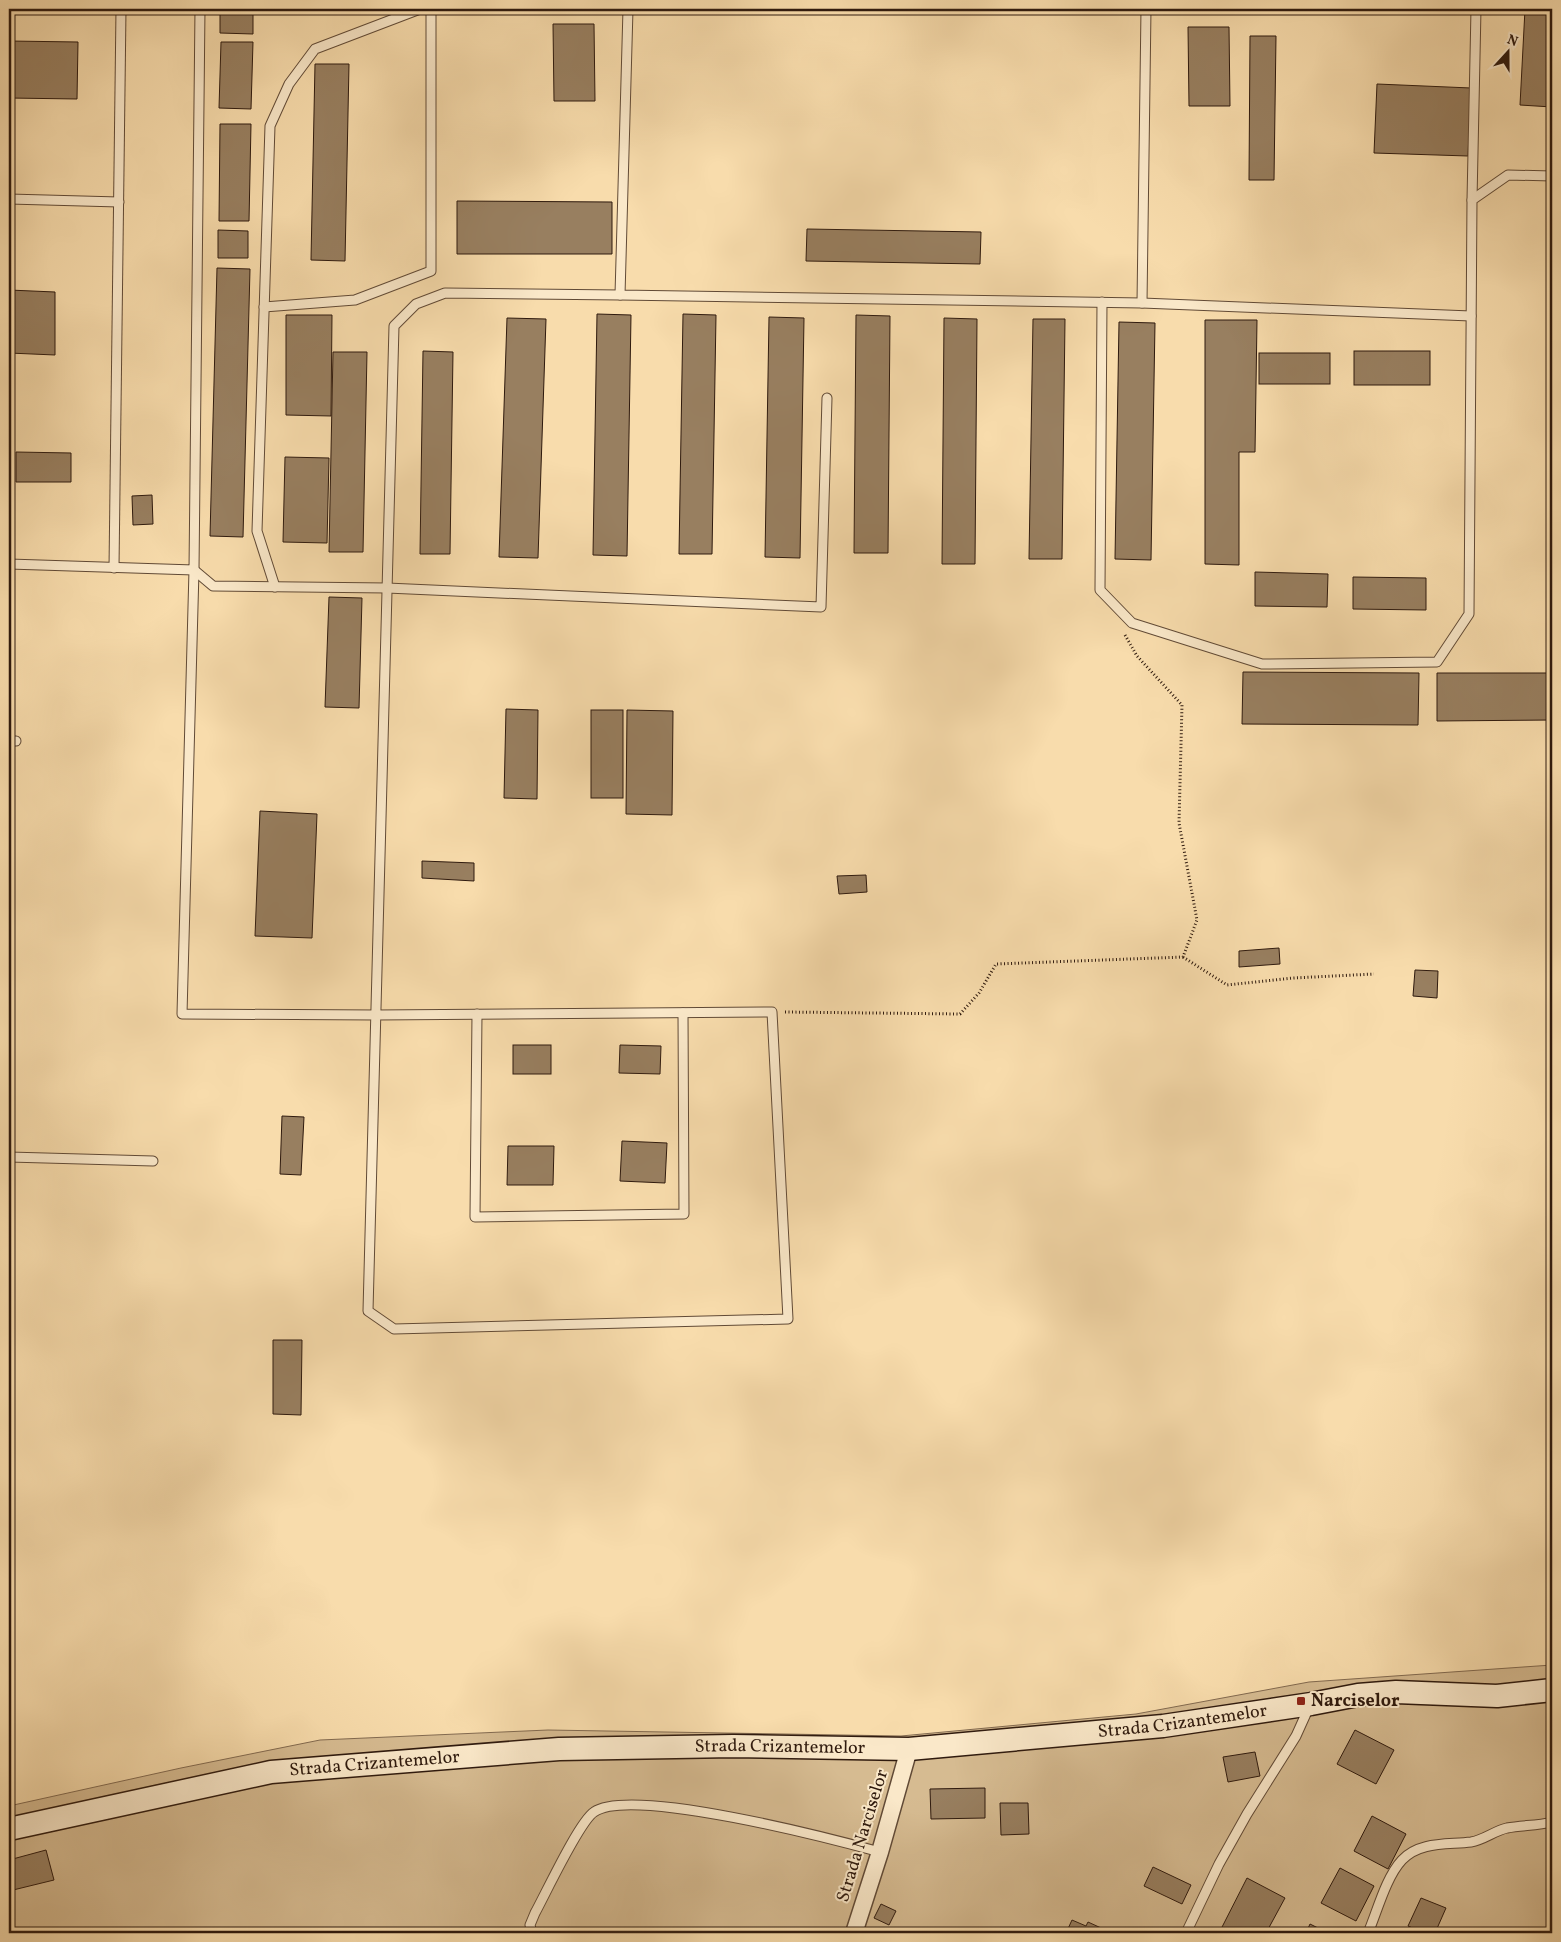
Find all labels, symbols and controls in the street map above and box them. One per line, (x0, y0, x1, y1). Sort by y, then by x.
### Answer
north arrow (1484, 28, 1534, 78)
text: N (1504, 31, 1520, 52)
place label: Narciselor (1311, 1689, 1400, 1714)
marker: Narciselor (1295, 1695, 1307, 1707)
street label: Strada Crizantemelor (1097, 1698, 1269, 1744)
street label: Strada Crizantemelor (694, 1733, 866, 1761)
street label: Strada Crizantemelor (288, 1744, 461, 1783)
street label: Strada Narciselor (831, 1766, 895, 1905)

